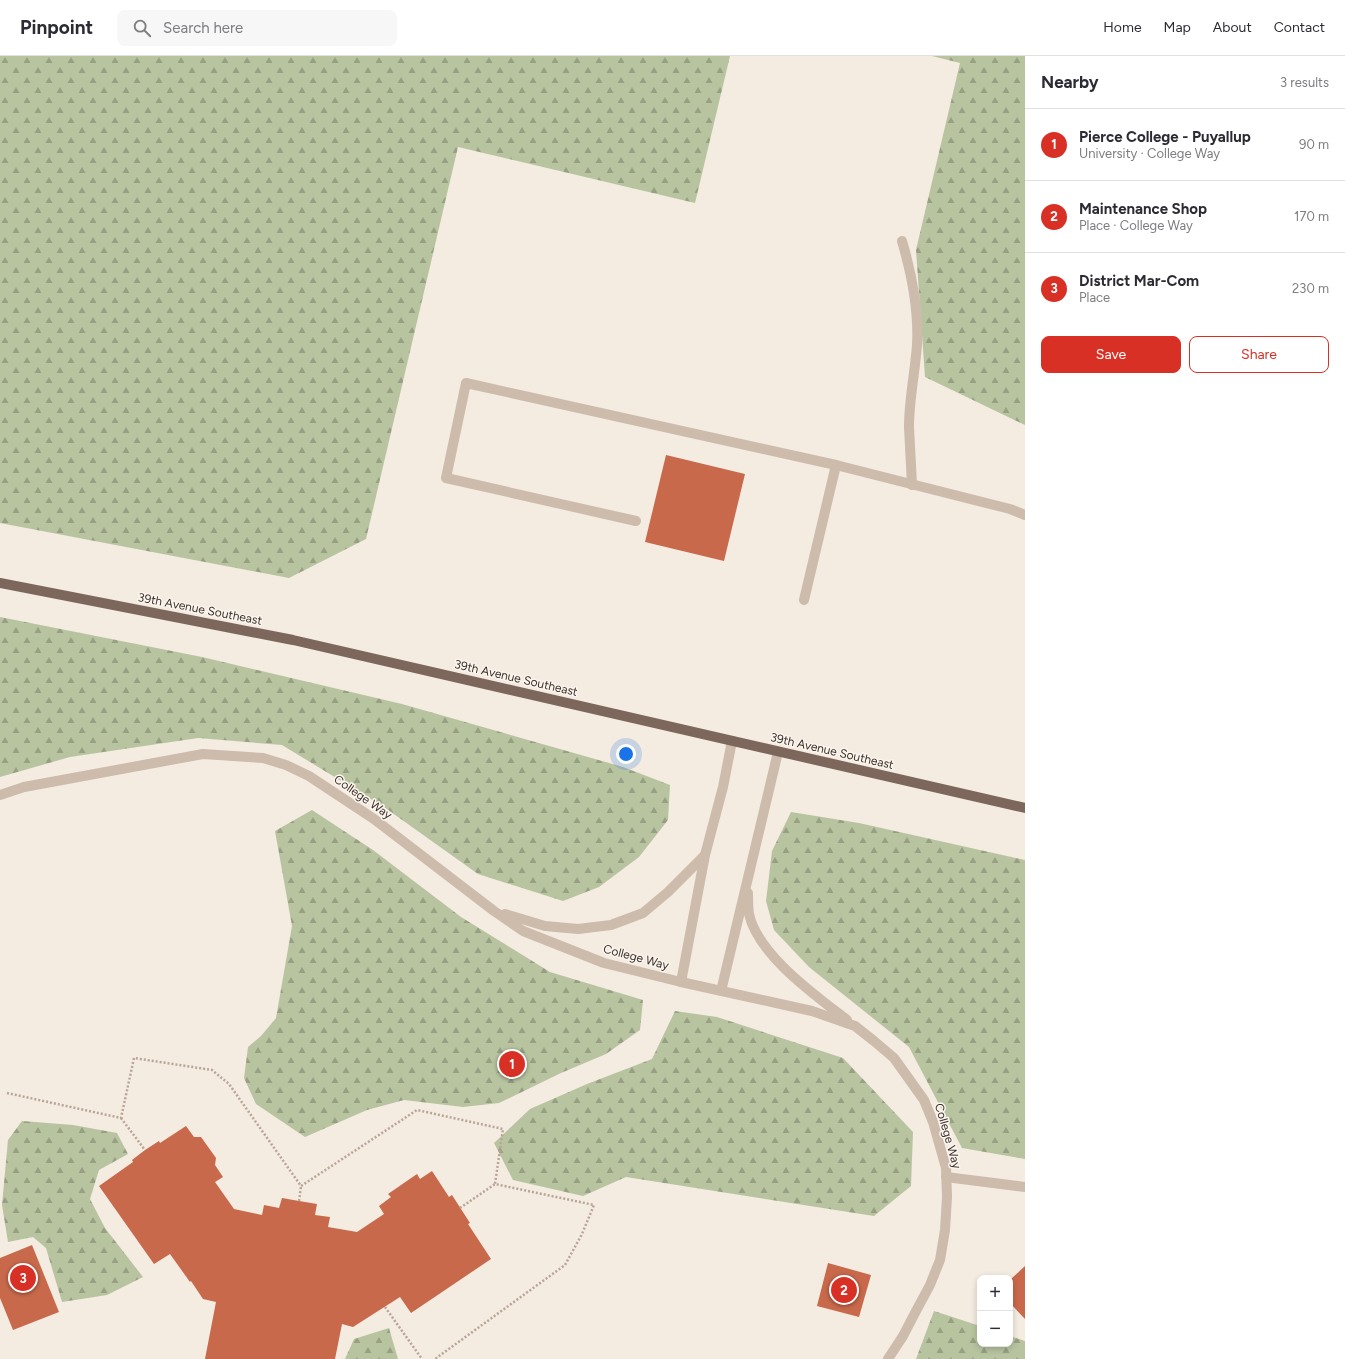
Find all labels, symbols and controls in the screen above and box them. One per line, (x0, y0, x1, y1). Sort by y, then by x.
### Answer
search box (117, 10, 397, 46)
text: Pinpoint (20, 16, 93, 39)
icon: search (131, 17, 153, 39)
text: Search here (163, 19, 243, 37)
text: Home (1103, 19, 1142, 36)
text: Map (1164, 19, 1191, 36)
text: About (1213, 19, 1252, 36)
text: Contact (1274, 19, 1325, 36)
text: Nearby (1041, 72, 1099, 92)
text: 3 results (1280, 75, 1329, 90)
text: Pierce College - Puyallup (1079, 128, 1251, 146)
text: 1 (1051, 137, 1057, 152)
text: 90 m (1299, 137, 1329, 152)
text: University · College Way (1079, 146, 1220, 161)
text: Maintenance Shop (1079, 200, 1207, 218)
text: 2 (1050, 209, 1058, 224)
text: 170 m (1294, 209, 1329, 224)
text: Place · College Way (1079, 218, 1193, 233)
text: District Mar-Com (1079, 272, 1199, 290)
text: 3 (1050, 281, 1058, 296)
text: 230 m (1292, 281, 1329, 296)
text: Place (1079, 290, 1110, 305)
button: Save (1041, 336, 1181, 373)
button: Share (1189, 336, 1329, 373)
street label: 39th Avenue Southeast (137, 590, 264, 628)
street label: 39th Avenue Southeast (453, 657, 579, 699)
street label: 39th Avenue Southeast (769, 730, 895, 772)
your location (616, 744, 636, 764)
street label: College Way (331, 772, 395, 822)
street label: College Way (602, 942, 671, 973)
pin: 1 (499, 1049, 525, 1079)
street label: College Way (932, 1102, 964, 1171)
pin: 3 (10, 1263, 36, 1293)
pin: 2 (831, 1275, 857, 1305)
map controls (977, 1275, 1013, 1347)
button: + (977, 1275, 1013, 1311)
button: − (977, 1311, 1013, 1347)

